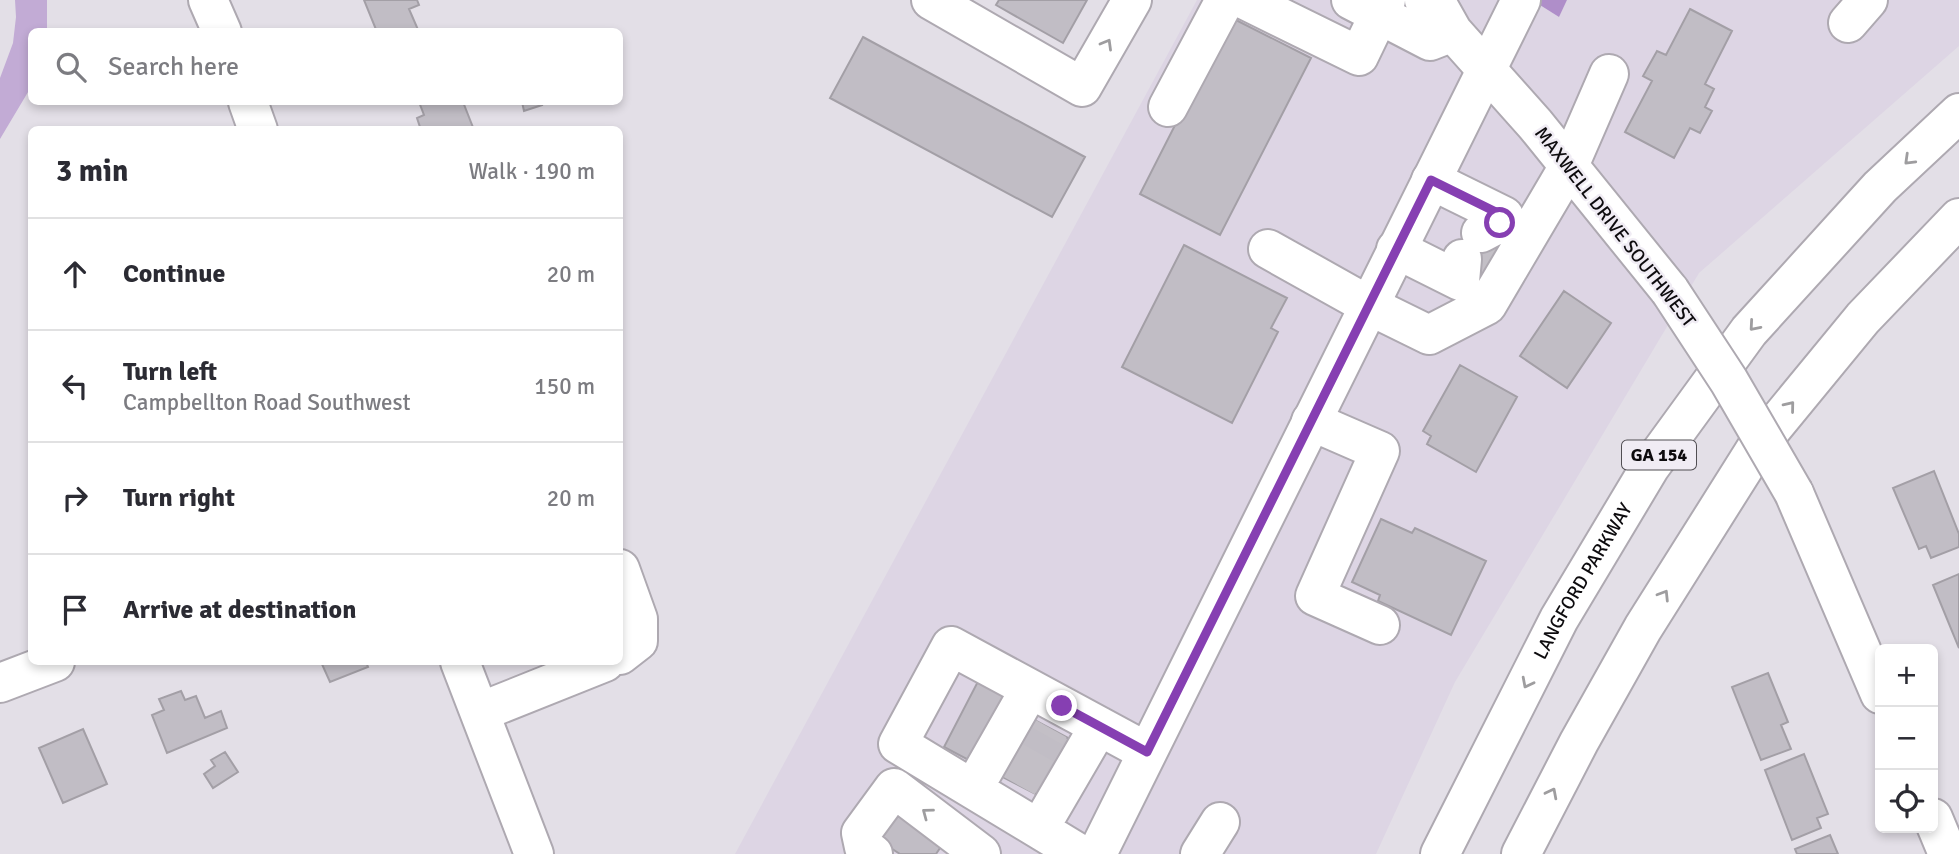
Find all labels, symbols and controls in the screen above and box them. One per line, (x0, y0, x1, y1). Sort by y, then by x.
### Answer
search box (28, 28, 623, 105)
one-way arrow (1099, 38, 1112, 51)
icon: search (52, 48, 90, 86)
text: Search here (108, 51, 239, 83)
street label: MAXWELL DRIVE SOUTHWEST (1529, 122, 1701, 333)
one-way arrow (1904, 151, 1917, 164)
text: 3 min (56, 153, 128, 190)
text: Walk · 190 m (469, 157, 595, 186)
route start (1484, 207, 1515, 238)
icon: ahead (56, 255, 94, 293)
text: Continue (123, 258, 225, 290)
text: 20 m (547, 260, 595, 289)
one-way arrow (1750, 318, 1762, 331)
text: Turn left (123, 356, 217, 388)
icon: left (56, 367, 94, 405)
text: 150 m (534, 372, 595, 401)
text: Campbellton Road Southwest (123, 388, 411, 417)
one-way arrow (1782, 402, 1795, 414)
road number: GA 154 (1622, 440, 1696, 470)
icon: right (56, 479, 94, 517)
text: Turn right (123, 482, 235, 514)
text: 20 m (547, 484, 595, 513)
street label: LANGFORD PARKWAY (1529, 498, 1638, 663)
one-way arrow (1655, 590, 1668, 603)
icon: arrive (56, 591, 94, 629)
text: Arrive at destination (123, 594, 356, 626)
map controls (1875, 644, 1938, 833)
button: + (1875, 644, 1938, 707)
one-way arrow (1521, 675, 1535, 688)
route end (1046, 690, 1077, 721)
button: − (1875, 707, 1938, 770)
button: locate (1875, 770, 1938, 833)
one-way arrow (1544, 788, 1558, 800)
one-way arrow (922, 808, 934, 821)

